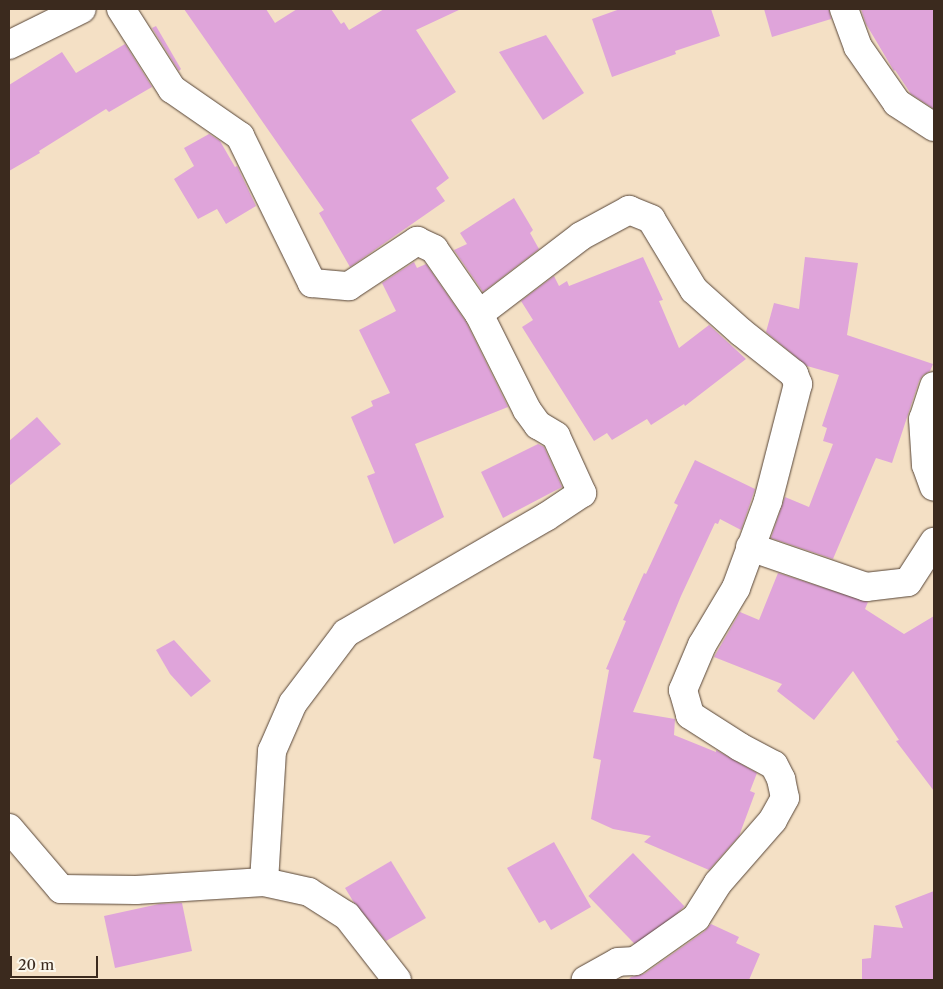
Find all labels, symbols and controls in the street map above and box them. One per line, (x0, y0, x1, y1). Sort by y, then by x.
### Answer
scale bar (12, 946, 100, 978)
text: 20 m (18, 955, 54, 974)

